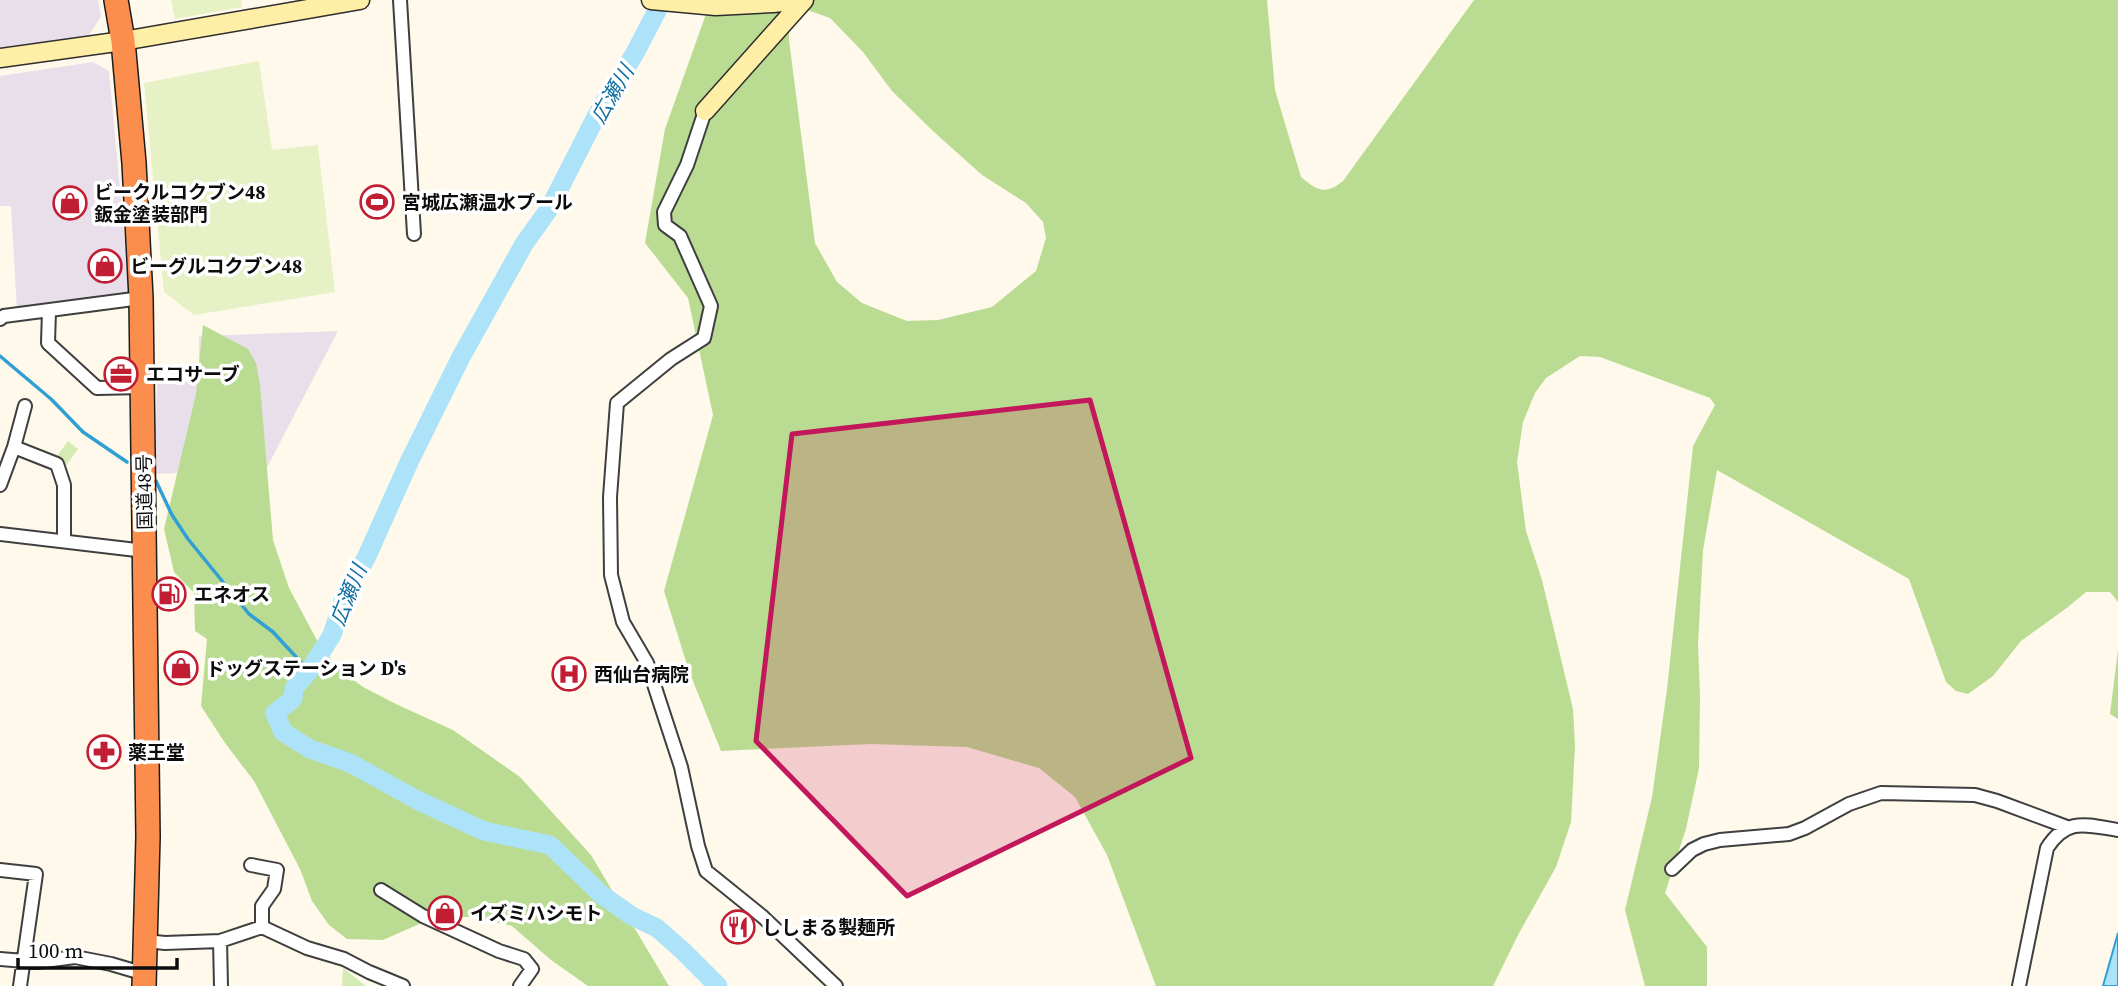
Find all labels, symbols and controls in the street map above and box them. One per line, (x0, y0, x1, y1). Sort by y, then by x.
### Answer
water label: 広瀬川 (584, 58, 641, 129)
place label: ビークルコクブン48 鈑金塗装部門 (94, 179, 266, 227)
sports icon: 宮城広瀬温水プール (358, 183, 396, 221)
shop icon: ビークルコクブン48 鈑金塗装部門 (51, 184, 89, 222)
place label: 宮城広瀬温水プール (402, 189, 573, 215)
shop icon: ビーグルコクブン48 (86, 247, 124, 285)
place label: ビーグルコクブン48 (130, 253, 302, 279)
office icon: エコサーブ (102, 355, 140, 393)
place label: エコサーブ (146, 361, 240, 387)
street label: 国道48号 (130, 454, 158, 530)
water label: 広瀬川 (323, 559, 374, 630)
fuel station icon: エネオス (150, 575, 188, 613)
place label: エネオス (194, 581, 270, 607)
shop icon: ドッグステーション D's (162, 649, 200, 687)
place label: ドッグステーション D's (206, 655, 406, 681)
hospital icon: 西仙台病院 (550, 655, 588, 693)
place label: 西仙台病院 (594, 661, 689, 687)
pharmacy icon: 薬王堂 (85, 733, 123, 771)
place label: 薬王堂 (128, 739, 185, 765)
shop icon: イズミハシモト (426, 894, 464, 932)
place label: イズミハシモト (470, 900, 602, 926)
restaurant icon: ししまる製麺所 (719, 908, 757, 946)
place label: ししまる製麺所 (762, 914, 895, 940)
scale bar (18, 926, 177, 970)
text: 100 m (28, 936, 83, 965)

